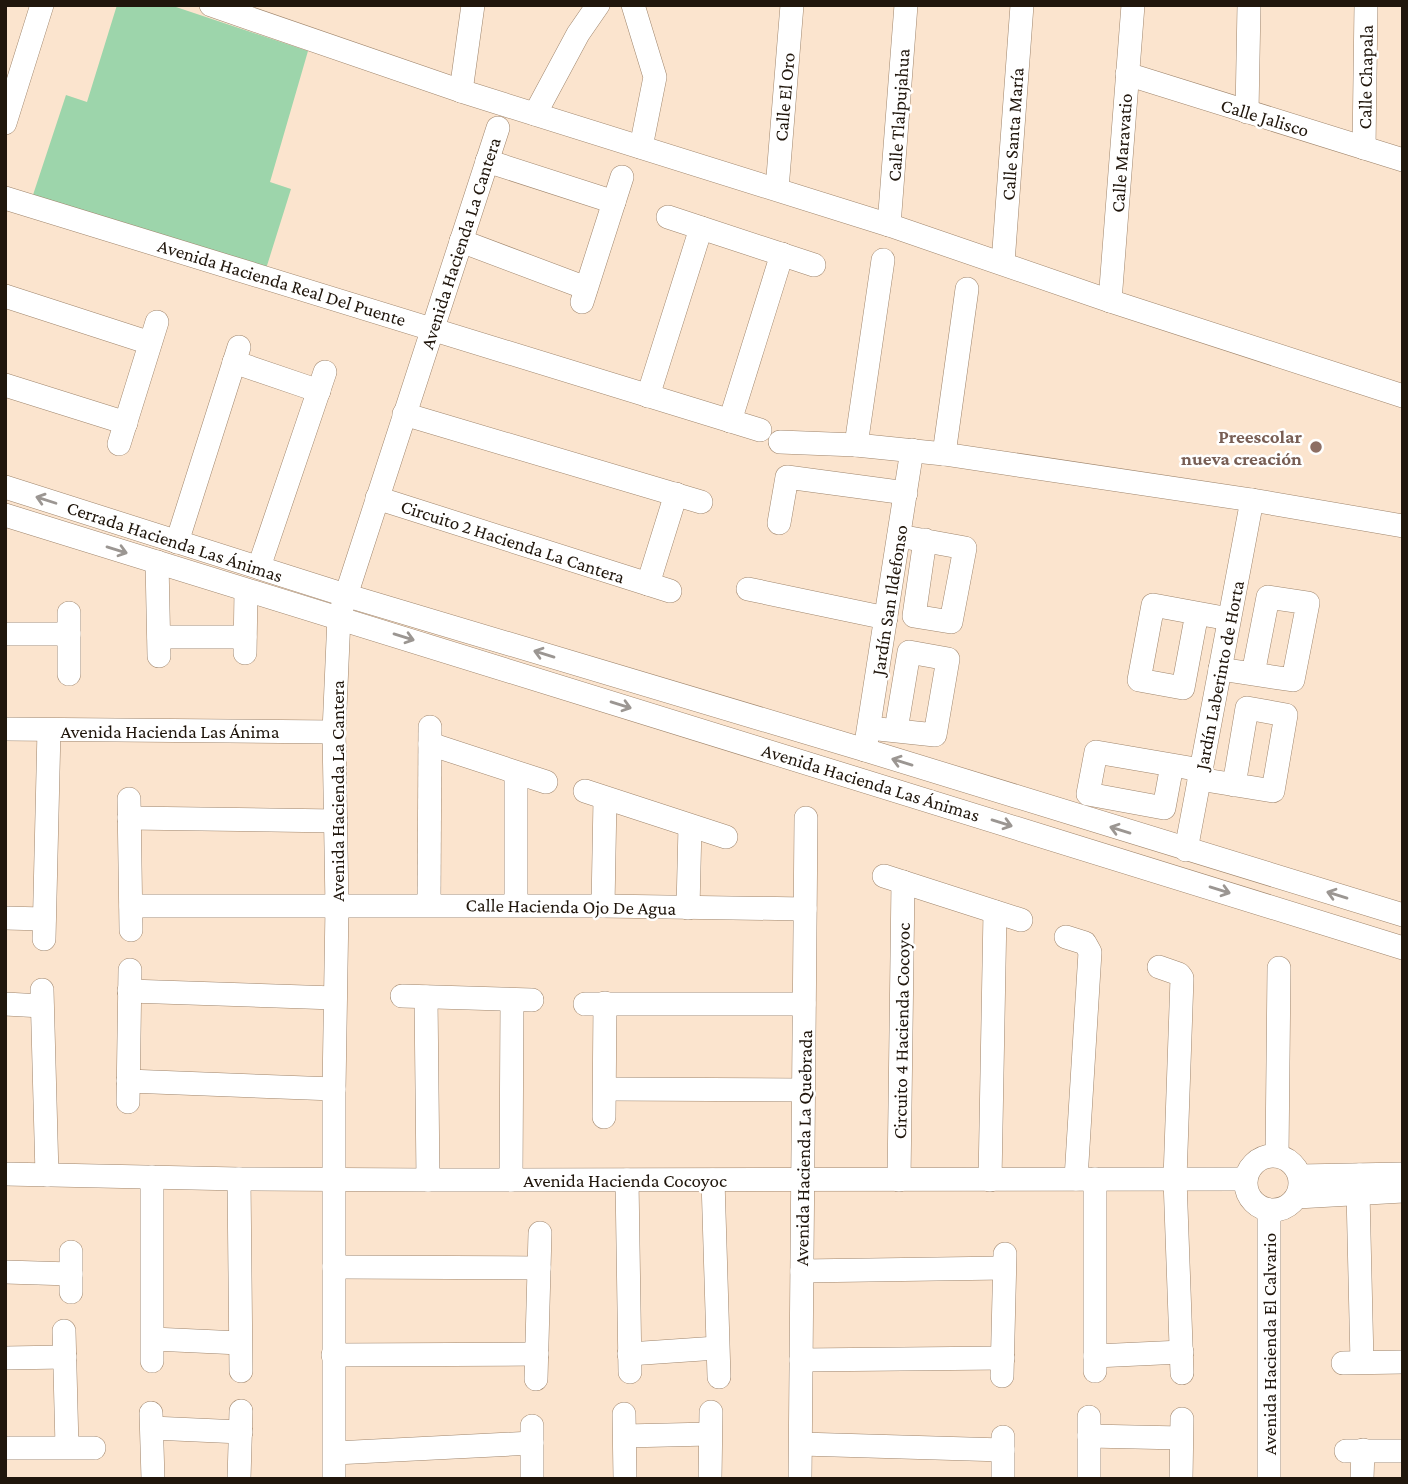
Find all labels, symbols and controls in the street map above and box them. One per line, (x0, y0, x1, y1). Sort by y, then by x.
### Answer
street label: Calle Chapala (1354, 24, 1377, 129)
street label: Calle Tlalpujahua (883, 48, 915, 182)
street label: Calle El Oro (770, 52, 799, 142)
street label: Calle Santa María (997, 67, 1028, 201)
street label: Calle Maravatio (1107, 93, 1136, 213)
street label: Calle Jalisco (1218, 94, 1311, 141)
street label: Avenida Hacienda La Cantera (416, 134, 505, 352)
street label: Avenida Hacienda Real Del Puente (155, 235, 408, 330)
place label: Preescolar nueva creación (1181, 426, 1302, 469)
marker: Preescolar nueva creación (1308, 439, 1324, 455)
one-way arrow (36, 493, 58, 506)
street label: Circuito 2 Hacienda La Cantera (398, 495, 628, 588)
street label: Cerrada Hacienda Las Ánimas (64, 497, 285, 586)
street label: Jardín San Ildefonso (867, 523, 912, 679)
one-way arrow (106, 544, 128, 557)
street label: Jardín Laberinto de Horta (1190, 578, 1248, 774)
one-way arrow (393, 631, 415, 644)
one-way arrow (533, 647, 555, 660)
street label: Avenida Hacienda La Cantera (327, 680, 348, 902)
one-way arrow (610, 699, 632, 712)
street label: Avenida Hacienda Las Ánima (60, 721, 280, 742)
street label: Avenida Hacienda Las Ánimas (759, 739, 982, 826)
one-way arrow (892, 755, 914, 767)
one-way arrow (991, 817, 1013, 830)
one-way arrow (1109, 822, 1131, 835)
one-way arrow (1208, 885, 1230, 898)
one-way arrow (1327, 888, 1349, 901)
street label: Calle Hacienda Ojo De Agua (466, 894, 677, 920)
street label: Circuito 4 Hacienda Cocoyoc (889, 922, 914, 1139)
street label: Avenida Hacienda La Quebrada (791, 1029, 816, 1266)
street label: Avenida Hacienda Cocoyoc (523, 1170, 727, 1191)
street label: Avenida Hacienda El Calvario (1259, 1233, 1280, 1455)

